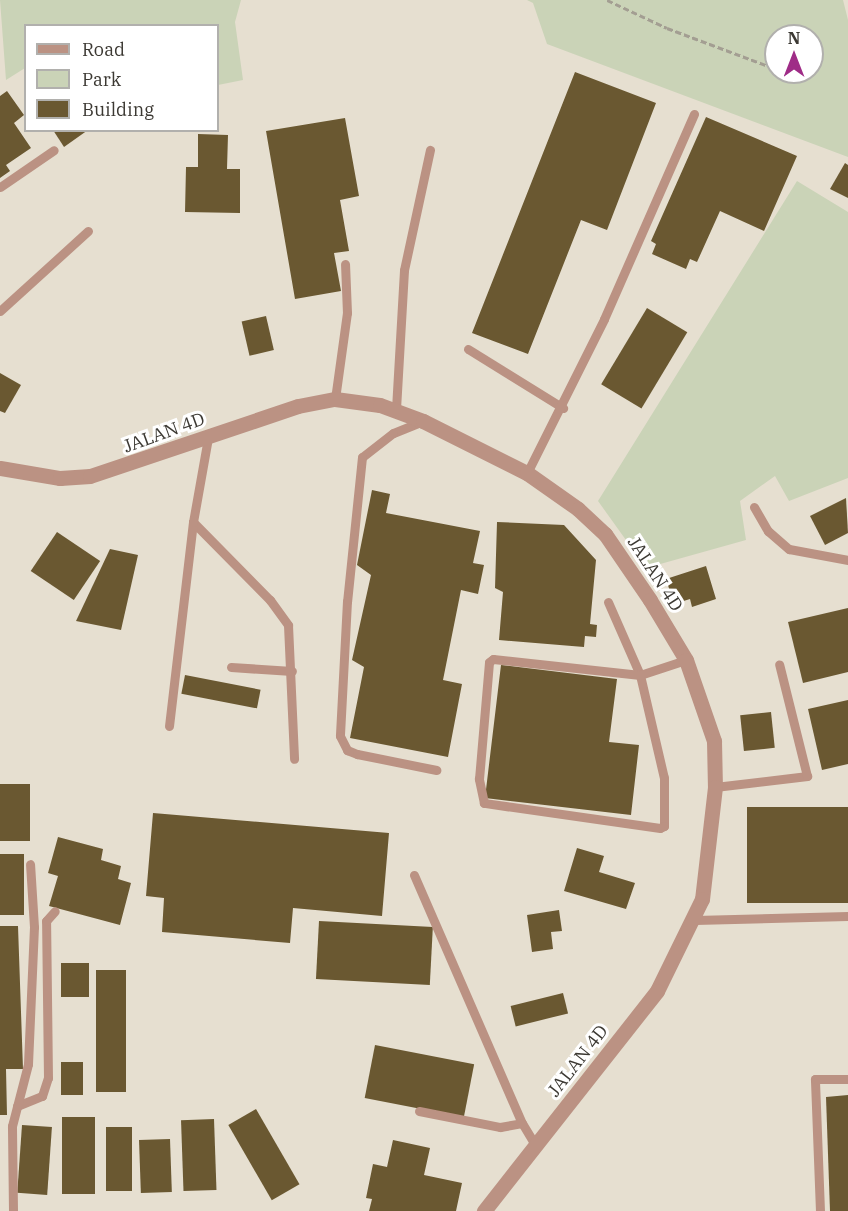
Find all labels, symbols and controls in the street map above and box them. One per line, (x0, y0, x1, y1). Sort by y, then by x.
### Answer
legend (24, 24, 219, 132)
north arrow (764, 24, 824, 84)
text: N (788, 28, 800, 48)
text: Road (82, 38, 125, 61)
text: Park (82, 68, 121, 91)
text: Building (82, 98, 154, 121)
street label: JALAN 4D (120, 408, 208, 458)
street label: JALAN 4D (623, 532, 687, 616)
street label: JALAN 4D (543, 1021, 613, 1101)

